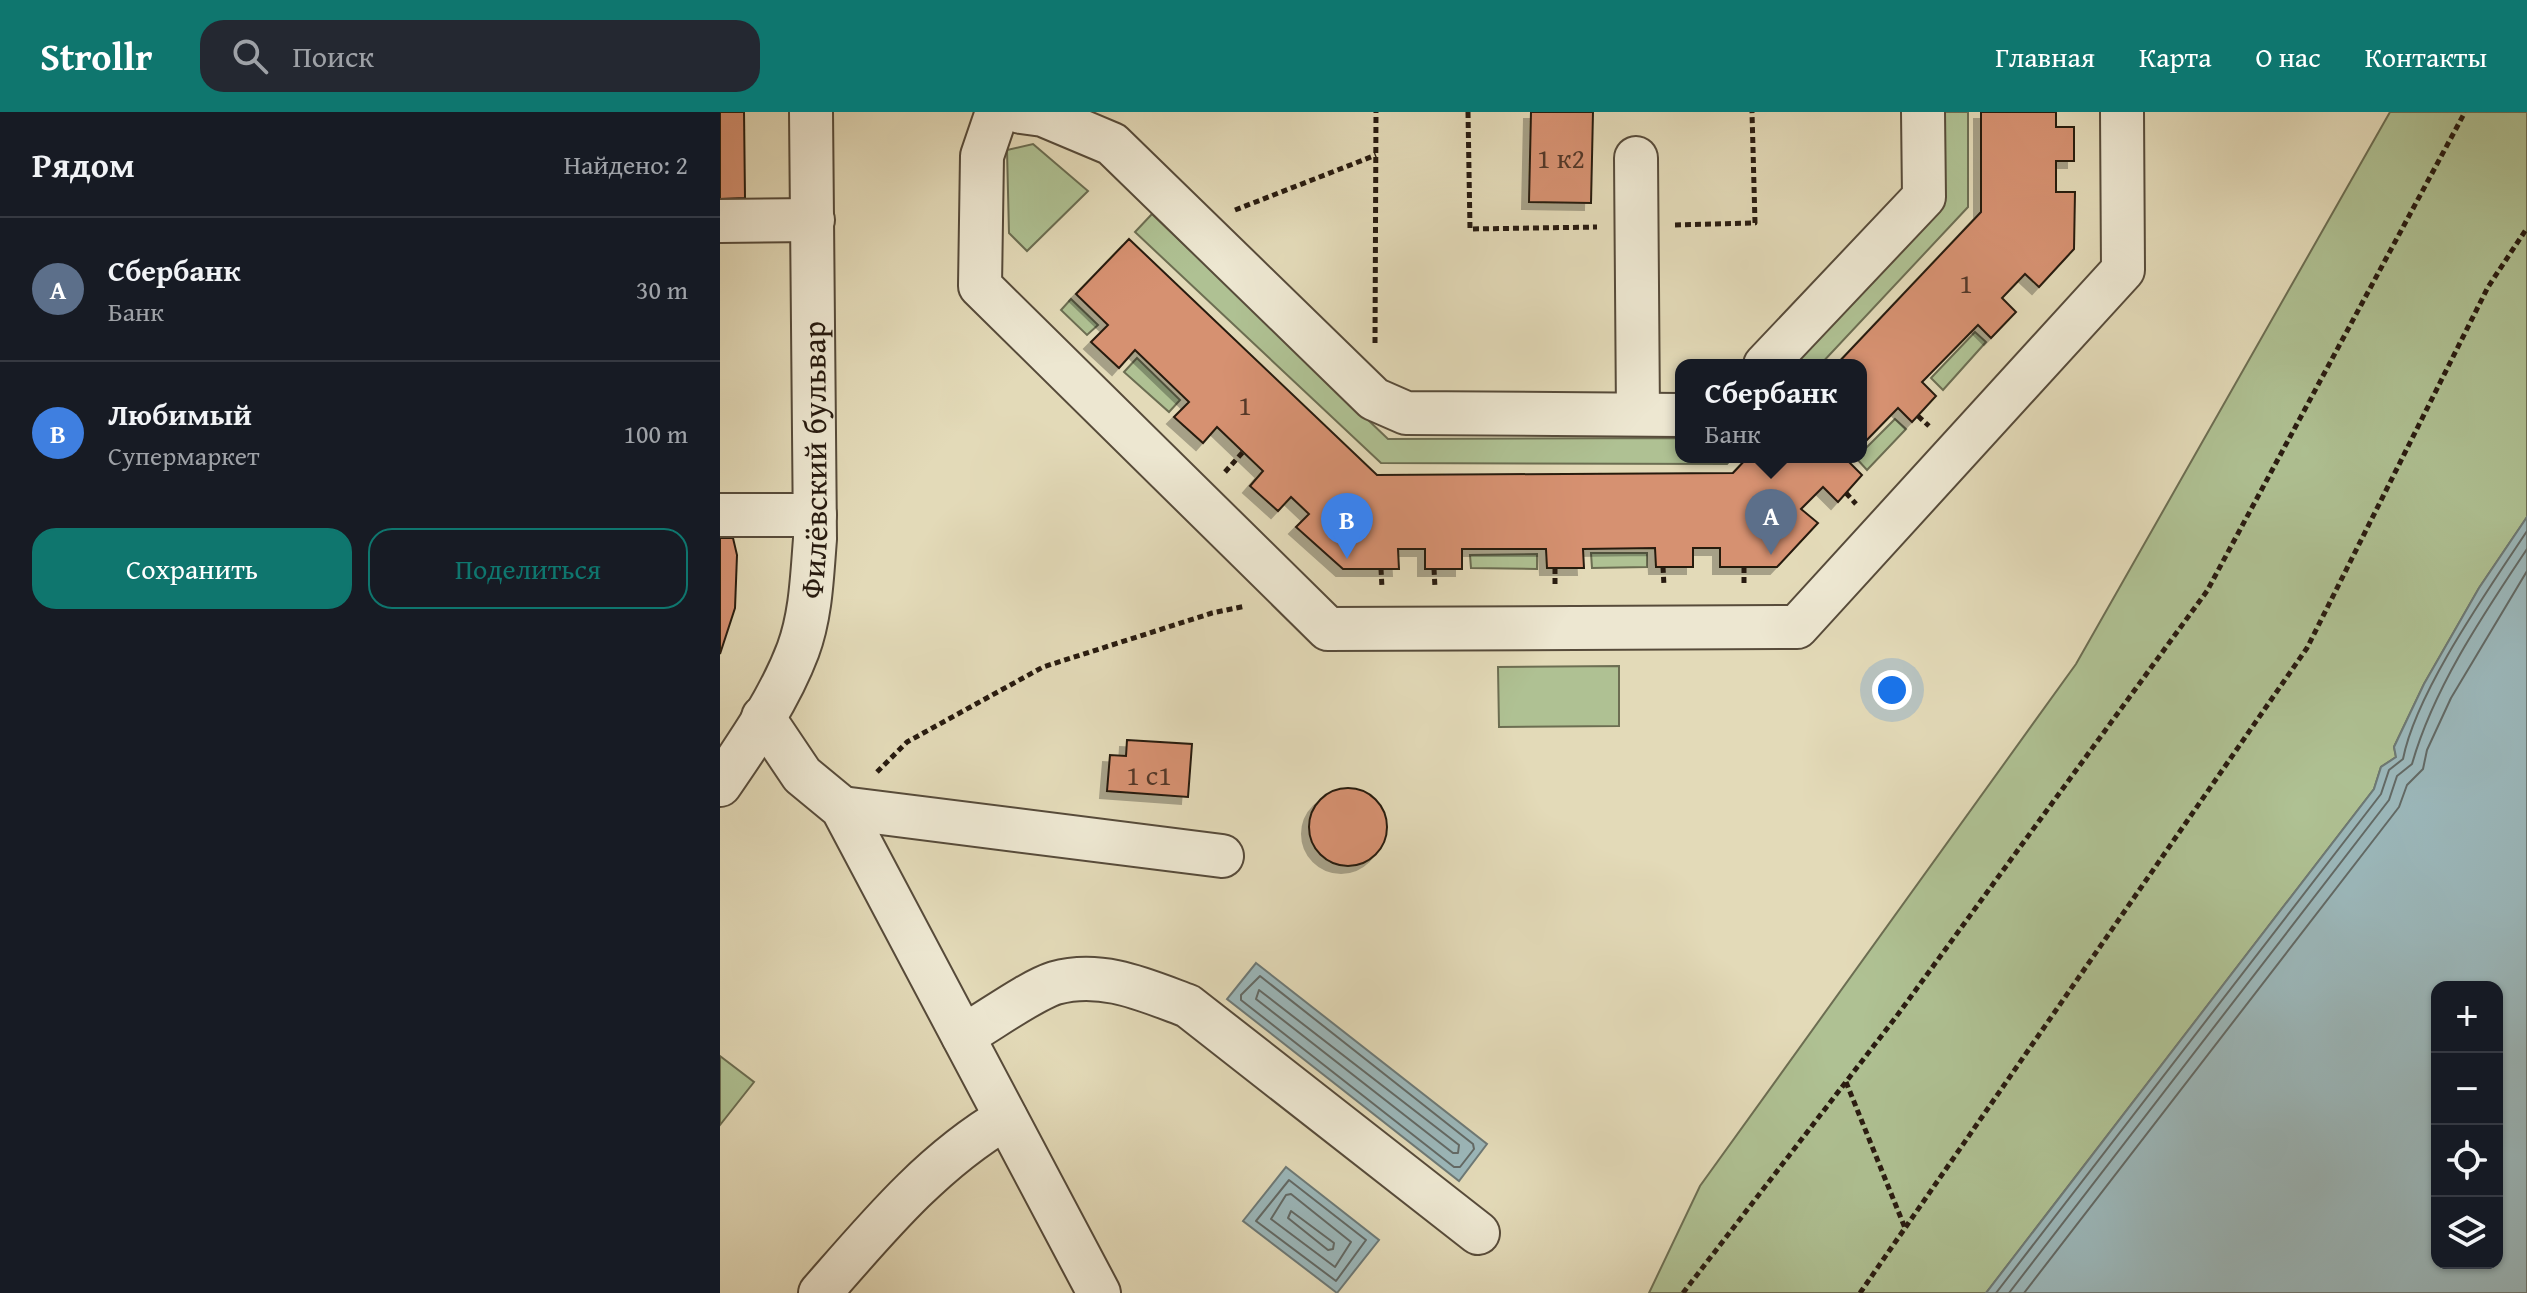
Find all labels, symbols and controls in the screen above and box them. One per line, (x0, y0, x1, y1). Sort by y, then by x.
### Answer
search box (200, 20, 760, 92)
text: Strollr (40, 28, 152, 84)
icon: search (228, 34, 272, 78)
text: Поиск (292, 34, 374, 78)
text: Главная (1995, 36, 2095, 77)
text: Карта (2139, 36, 2211, 77)
text: О нас (2255, 36, 2321, 77)
text: Контакты (2365, 36, 2487, 77)
house number: 1 к2 (1537, 137, 1585, 178)
text: Рядом (32, 140, 135, 189)
text: Найдено: 2 (564, 145, 688, 184)
text: Сбербанк (108, 248, 240, 292)
house number: 1 (1959, 262, 1973, 303)
text: A (50, 270, 66, 309)
text: 30 m (636, 270, 688, 309)
text: Банк (108, 292, 164, 331)
street label: Филёвский бульвар (787, 321, 839, 601)
popup (1675, 359, 1867, 463)
text: Сбербанк (1705, 370, 1837, 414)
house number: 1 (1238, 384, 1252, 425)
text: Любимый (108, 392, 252, 436)
text: B (50, 414, 66, 453)
text: 100 m (623, 414, 688, 453)
text: Банк (1705, 414, 1761, 453)
text: Супермаркет (108, 436, 260, 475)
pin: A (1745, 489, 1797, 555)
pin: B (1321, 493, 1373, 559)
button: Сохранить (32, 528, 352, 609)
button: Поделиться (368, 528, 688, 609)
your location (1872, 670, 1912, 710)
house number: 1 с1 (1126, 754, 1172, 795)
map controls (2431, 981, 2503, 1269)
button: + (2431, 981, 2503, 1053)
button: − (2431, 1053, 2503, 1125)
button: locate (2431, 1125, 2503, 1197)
button: layers (2431, 1197, 2503, 1269)

